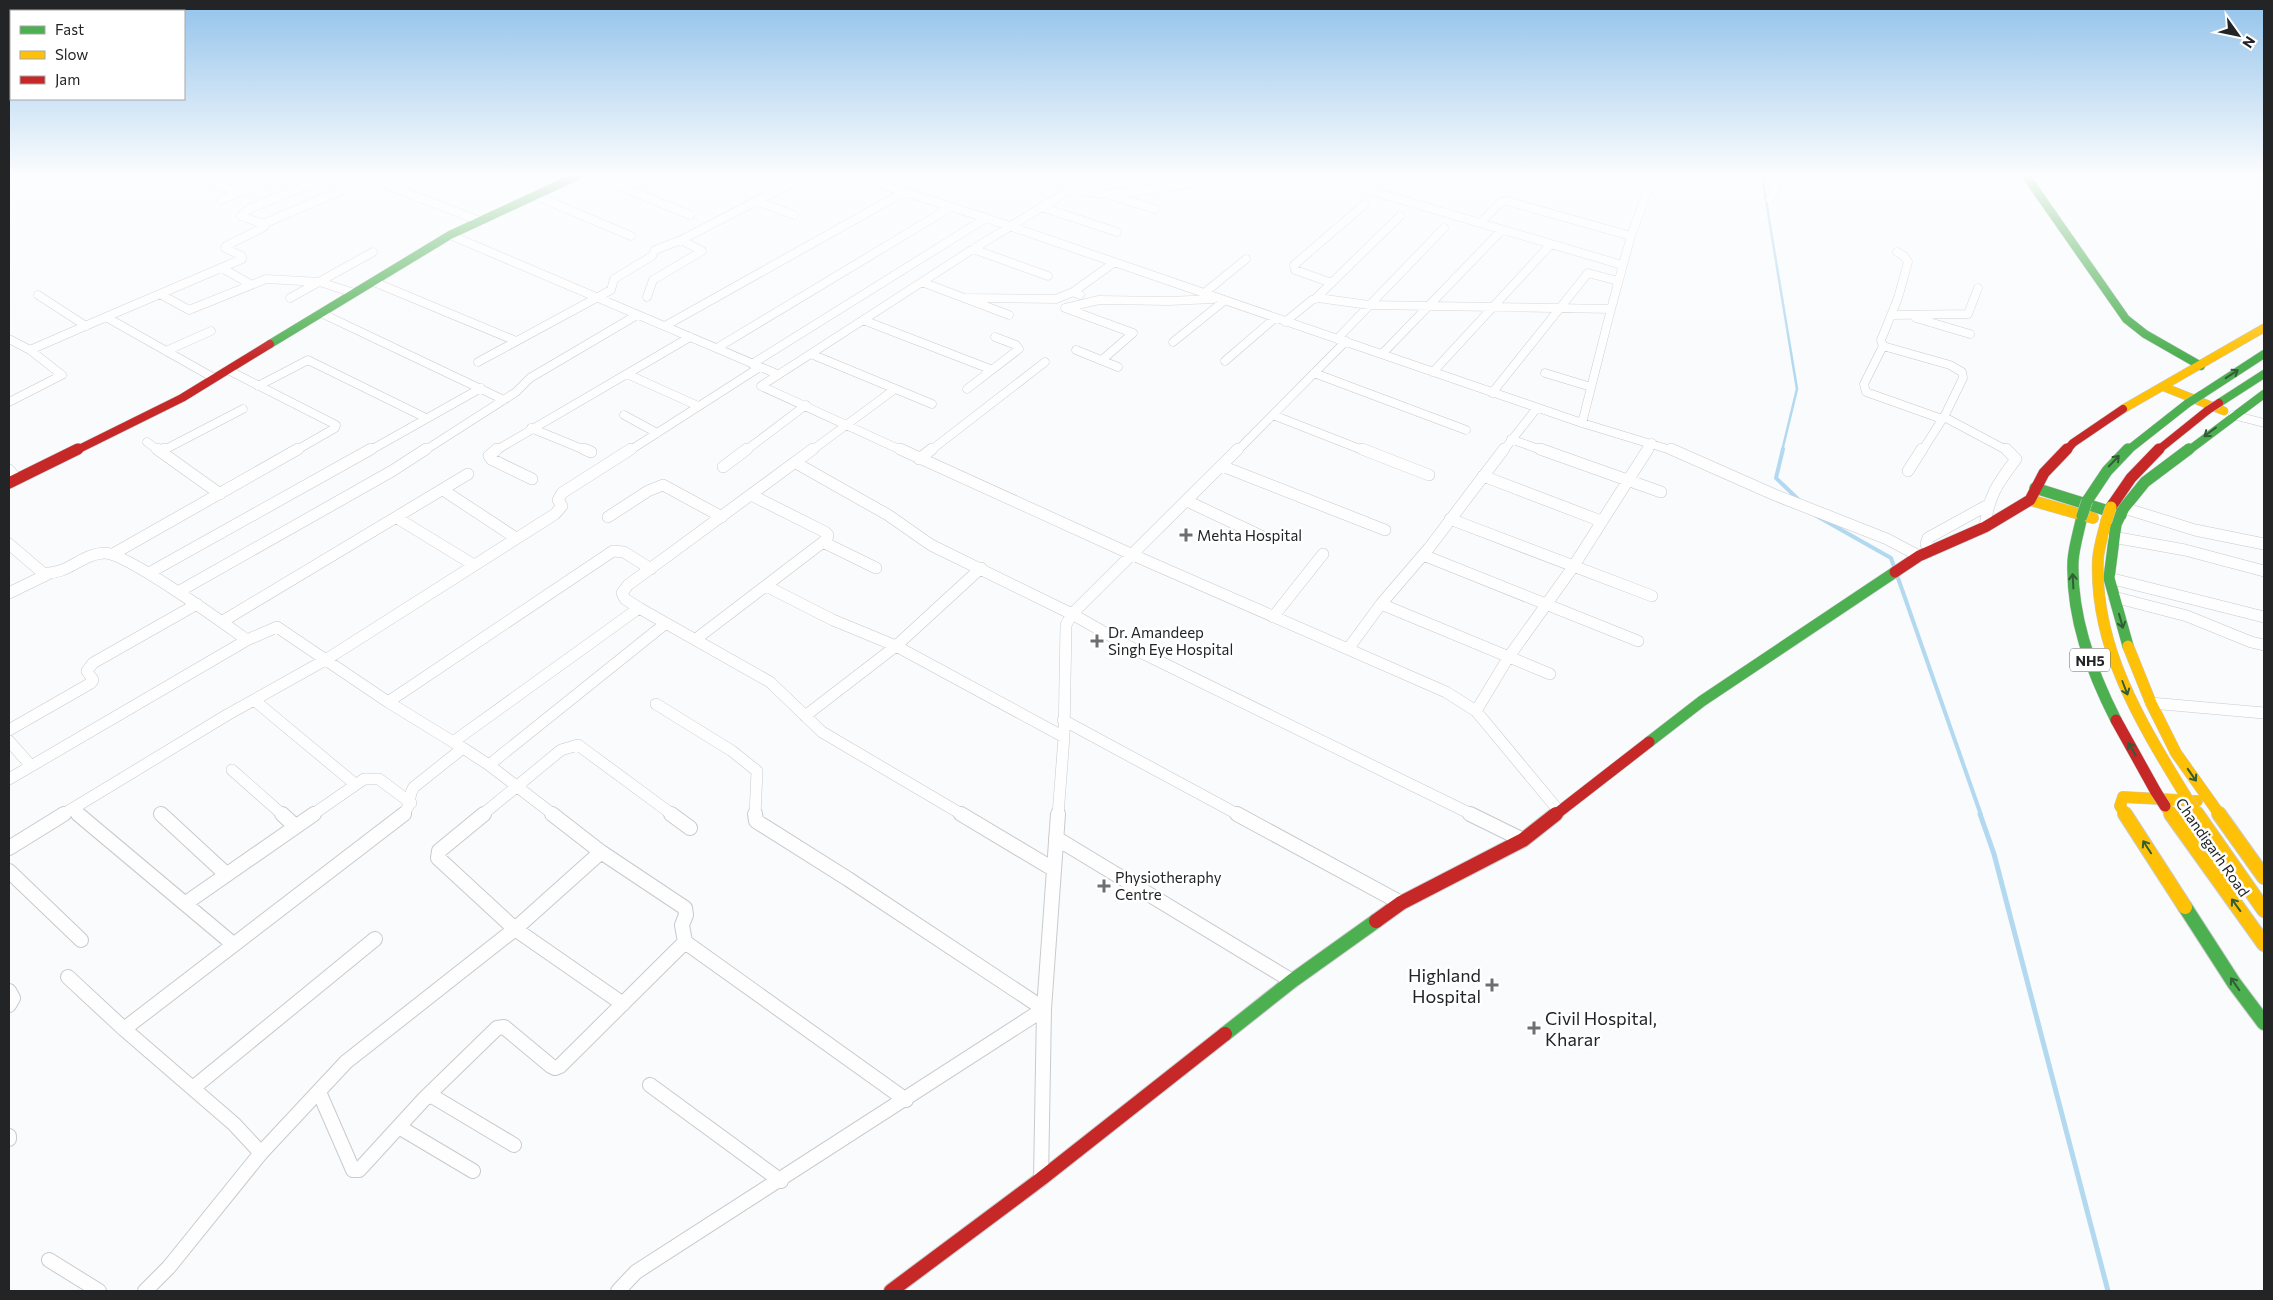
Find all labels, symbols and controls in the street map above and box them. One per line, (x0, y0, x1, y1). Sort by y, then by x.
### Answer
legend (10, 10, 185, 100)
north arrow (2213, 10, 2263, 60)
text: Fast (55, 20, 84, 38)
text: N (2239, 33, 2259, 51)
text: Slow (55, 45, 88, 63)
text: Jam (55, 70, 80, 88)
one-way arrow (2225, 369, 2239, 379)
one-way arrow (2204, 427, 2217, 438)
one-way arrow (2108, 455, 2120, 467)
place label: Mehta Hospital (1197, 526, 1302, 544)
marker: Mehta Hospital (1179, 528, 1193, 542)
one-way arrow (2069, 573, 2078, 589)
one-way arrow (2116, 613, 2126, 629)
place label: Dr. Amandeep Singh Eye Hospital (1108, 623, 1233, 658)
marker: Dr. Amandeep Singh Eye Hospital (1090, 634, 1104, 648)
road number: NH5 (2070, 648, 2110, 672)
one-way arrow (2121, 680, 2130, 695)
one-way arrow (2126, 743, 2136, 757)
one-way arrow (2187, 768, 2197, 782)
street label: Chandigarh Road (2172, 794, 2254, 900)
one-way arrow (2141, 841, 2151, 855)
place label: Physiotheraphy Centre (1115, 868, 1222, 903)
marker: Physiotheraphy Centre (1097, 879, 1111, 893)
one-way arrow (2231, 898, 2241, 912)
place label: Highland Hospital (1408, 964, 1481, 1007)
one-way arrow (2230, 977, 2240, 991)
marker: Highland Hospital (1485, 978, 1499, 992)
place label: Civil Hospital, Kharar (1545, 1007, 1657, 1050)
marker: Civil Hospital, Kharar (1527, 1021, 1541, 1035)

